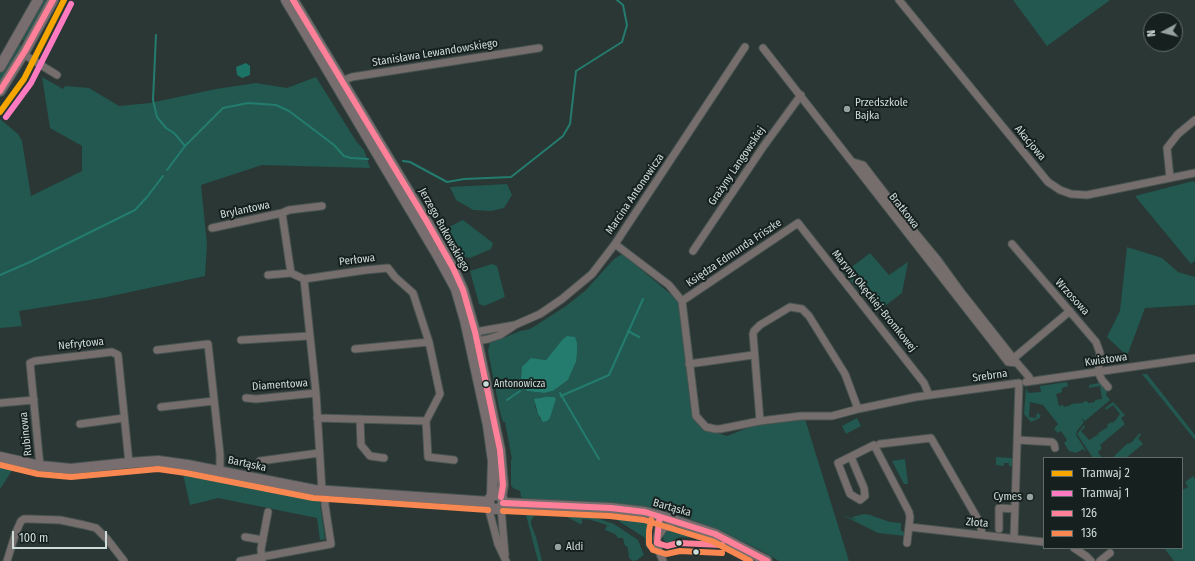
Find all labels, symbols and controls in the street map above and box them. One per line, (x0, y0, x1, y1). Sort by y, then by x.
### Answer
north arrow (1143, 12, 1183, 52)
text: N (1145, 29, 1158, 37)
street label: Stanisława Lewandowskiego (371, 37, 499, 69)
place label: Przedszkole Bajka (855, 96, 908, 122)
marker: Przedszkole Bajka (842, 104, 852, 114)
street label: Akacjowa (1011, 123, 1049, 163)
street label: Grażyny Langowskiej (706, 124, 768, 208)
street label: Marcina Antonowicza (603, 151, 667, 237)
street label: Jerzego Bukowskiego (415, 186, 473, 274)
street label: Bratkowa (886, 190, 922, 232)
street label: Brylantowa (219, 198, 271, 222)
street label: Księdza Edmunda Friszke (684, 216, 784, 290)
street label: Maryny Okęckiej-Bromkowej (829, 247, 919, 355)
street label: Perłowa (338, 251, 376, 269)
street label: Wrzosowa (1052, 276, 1092, 318)
street label: Nefrytowa (57, 335, 105, 353)
street label: Kwiatowa (1084, 350, 1128, 370)
street label: Srebrna (972, 367, 1008, 385)
street label: Diamentowa (252, 376, 308, 394)
place label: Antonowicza (494, 378, 546, 390)
marker: Antonowicza (481, 379, 491, 389)
street label: Rubinowa (17, 411, 35, 457)
street label: Bartąska (226, 453, 268, 475)
legend (1043, 457, 1183, 549)
text: Tramwaj 2 (1081, 466, 1130, 480)
text: Tramwaj 1 (1081, 486, 1129, 500)
place label: Cymes (993, 490, 1022, 504)
marker: Cymes (1025, 492, 1035, 502)
street label: Bartąska (651, 496, 693, 520)
text: 126 (1081, 506, 1097, 520)
street label: Złota (965, 515, 989, 531)
scale bar (14, 523, 109, 549)
text: 136 (1081, 526, 1097, 540)
text: 100 m (19, 531, 48, 545)
unlabelled marker (674, 538, 684, 548)
place label: Aldi (566, 540, 583, 554)
marker: Aldi (553, 542, 563, 552)
unlabelled marker (691, 547, 701, 557)

